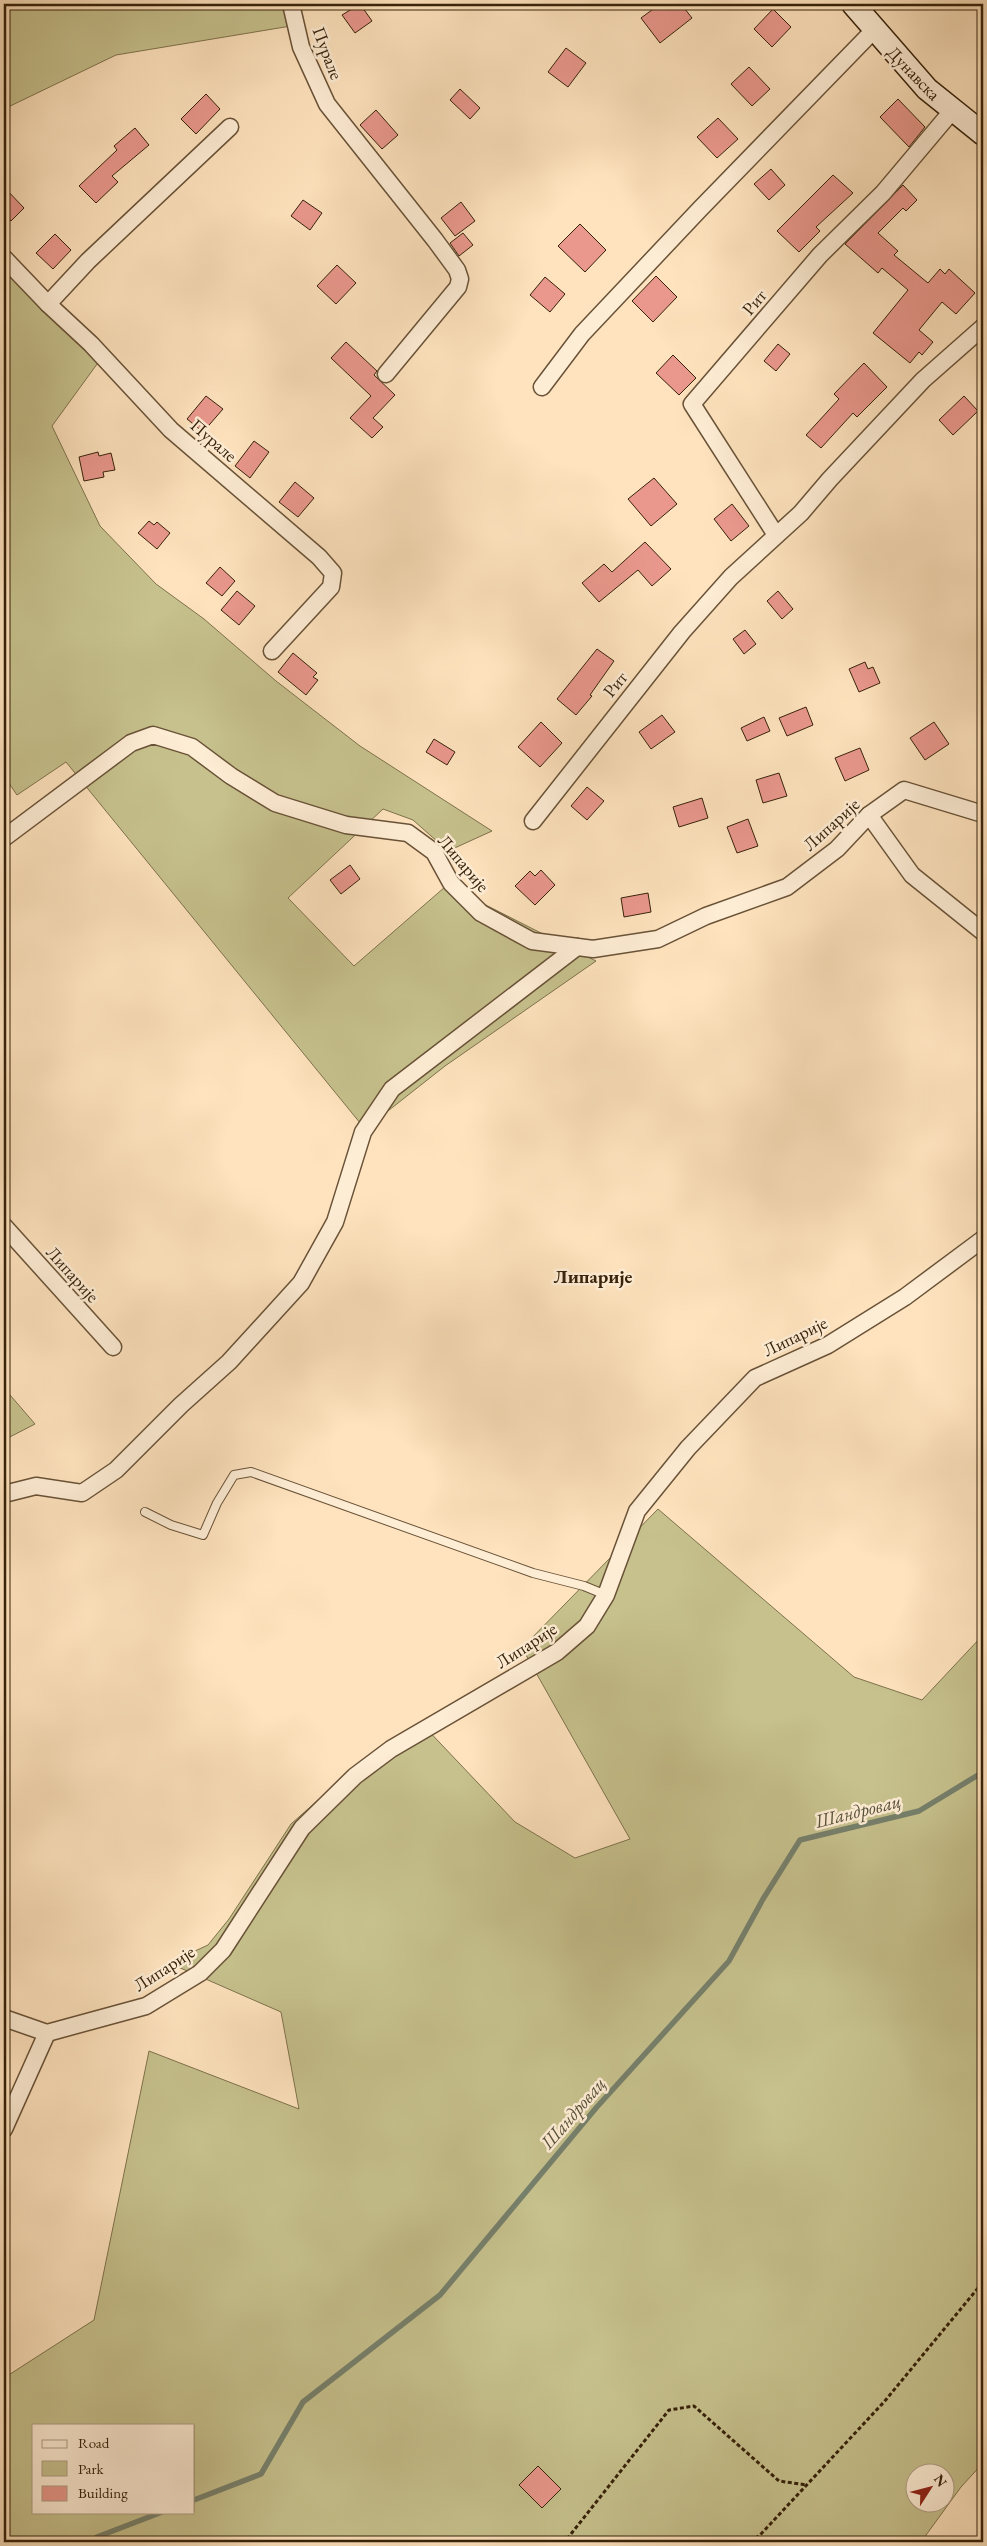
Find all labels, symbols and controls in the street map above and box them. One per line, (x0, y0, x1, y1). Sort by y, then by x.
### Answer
street label: Пурале (307, 23, 349, 83)
street label: Дунавска (882, 41, 946, 106)
street label: Рит (737, 284, 772, 320)
street label: Пурале (186, 413, 242, 467)
street label: Рит (598, 666, 633, 702)
street label: Липарије (798, 793, 864, 855)
street label: Липарије (433, 829, 495, 897)
street label: Липарије (42, 1241, 104, 1307)
district label: Липарије (554, 1264, 633, 1289)
street label: Липарије (759, 1311, 831, 1361)
street label: Липарије (491, 1617, 561, 1673)
water label: Шандровац (812, 1788, 904, 1834)
street label: Липарије (129, 1940, 199, 1996)
water label: Шандровац (534, 2072, 611, 2155)
legend (32, 2424, 195, 2514)
text: Road (78, 2433, 110, 2452)
text: Park (78, 2459, 105, 2478)
north arrow (904, 2464, 954, 2514)
text: N (930, 2470, 952, 2491)
text: Building (78, 2483, 128, 2502)

